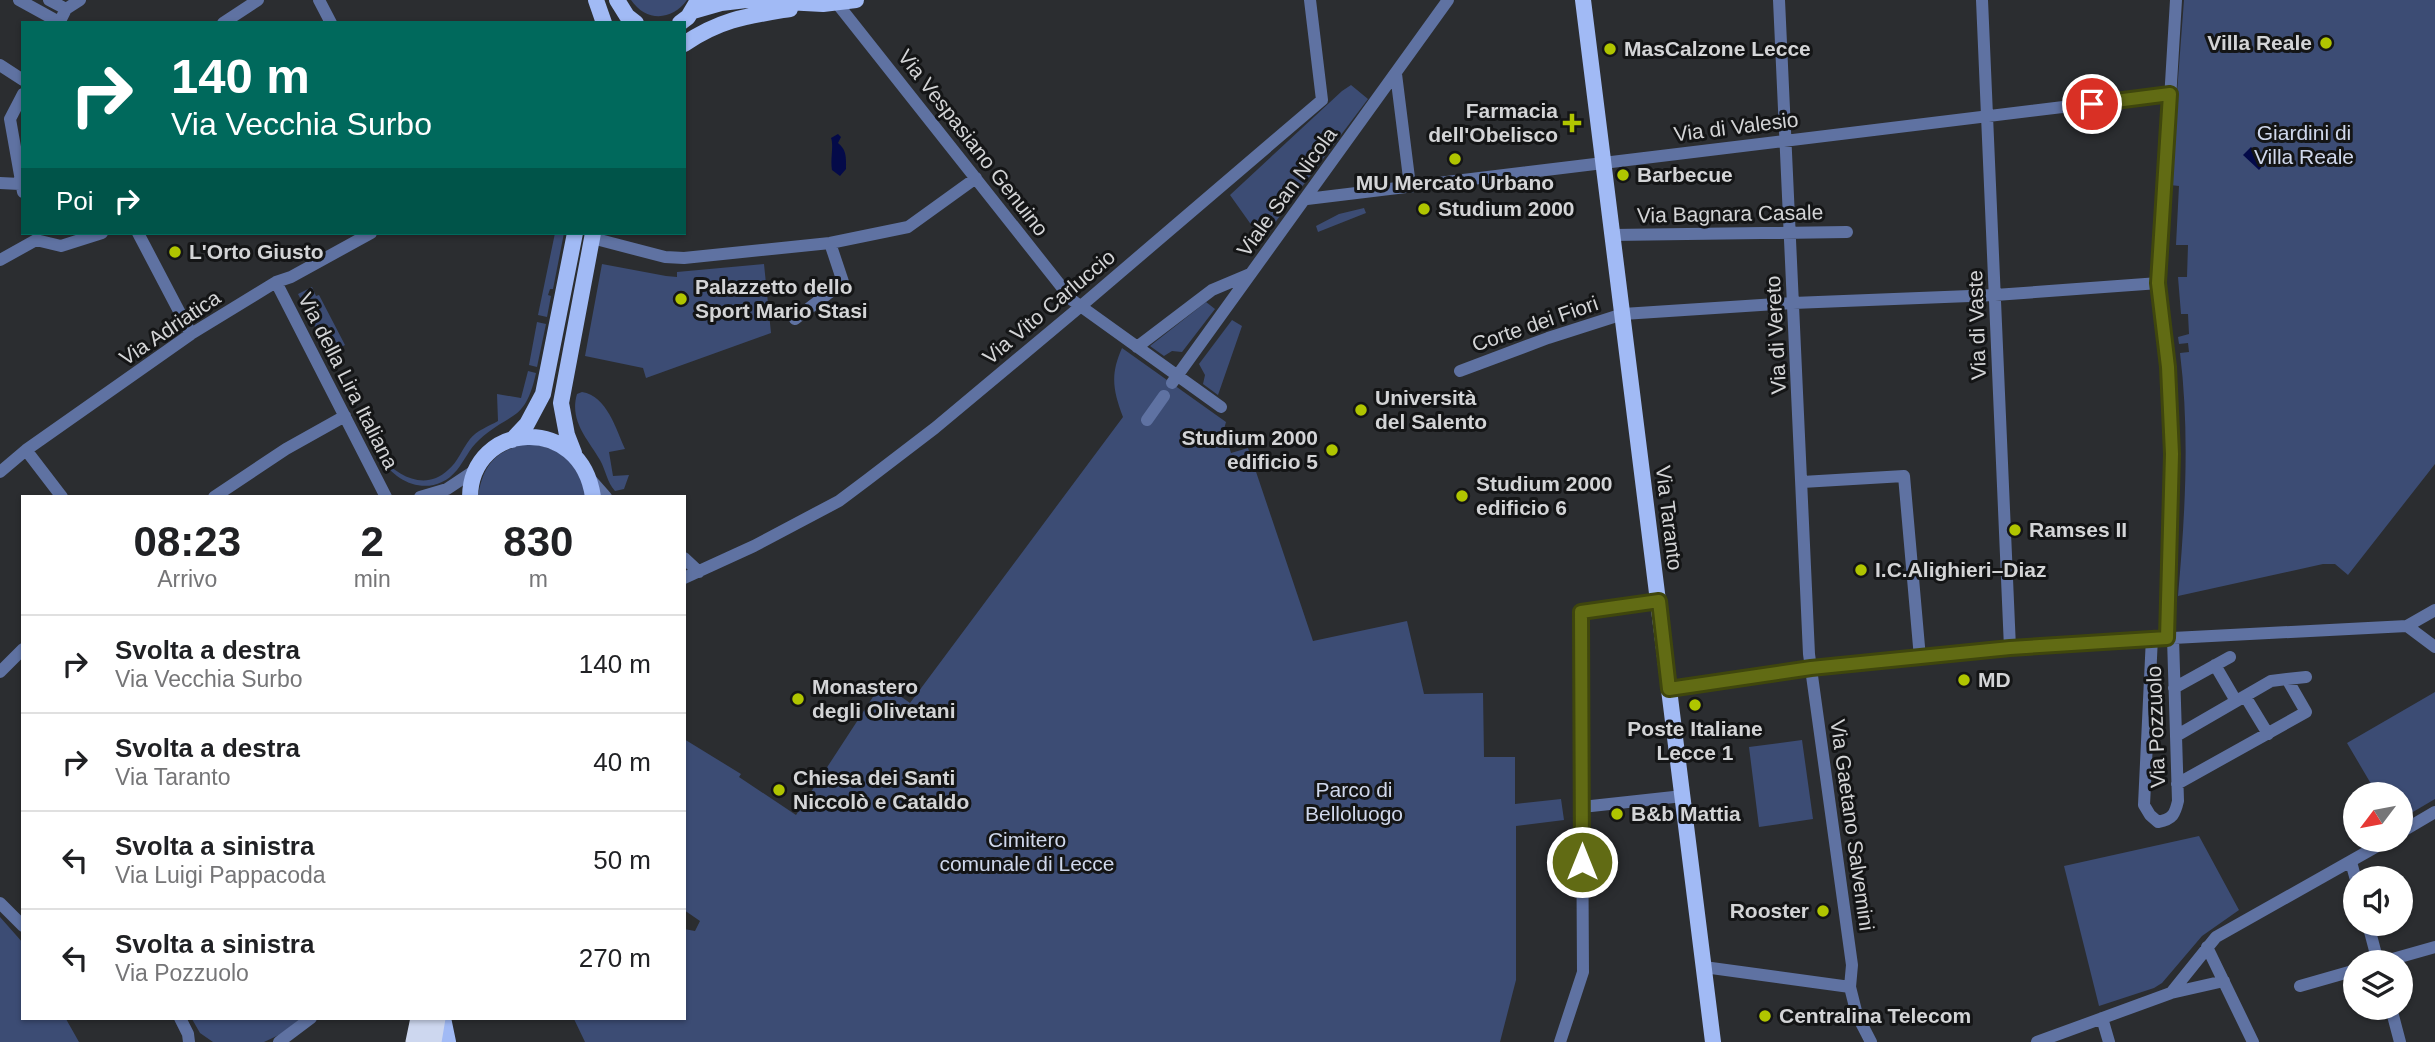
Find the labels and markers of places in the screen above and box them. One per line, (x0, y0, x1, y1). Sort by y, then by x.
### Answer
place label: Villa Reale (2207, 31, 2312, 54)
marker: Villa Reale (2318, 35, 2334, 51)
place label: MasCalzone Lecce (1624, 37, 1811, 60)
marker: MasCalzone Lecce (1602, 41, 1618, 57)
pin (2062, 74, 2122, 134)
place label: Farmacia dell'Obelisco (1428, 99, 1558, 146)
marker: Farmacia dell'Obelisco (1564, 115, 1580, 131)
marker: MU Mercato Urbano (1447, 151, 1463, 167)
place label: Barbecue (1637, 163, 1733, 186)
marker: Barbecue (1615, 167, 1631, 183)
place label: MU Mercato Urbano (1356, 171, 1554, 194)
place label: Studium 2000 (1438, 197, 1575, 220)
marker: Studium 2000 (1416, 201, 1432, 217)
place label: L'Orto Giusto (189, 240, 323, 263)
marker: L'Orto Giusto (167, 244, 183, 260)
place label: Palazzetto dello Sport Mario Stasi (695, 275, 868, 322)
marker: Palazzetto dello Sport Mario Stasi (673, 291, 689, 307)
place label: Università del Salento (1375, 386, 1487, 433)
marker: Università del Salento (1353, 402, 1369, 418)
place label: Studium 2000 edificio 5 (1181, 426, 1318, 473)
marker: Studium 2000 edificio 5 (1324, 442, 1340, 458)
place label: Studium 2000 edificio 6 (1476, 472, 1613, 519)
marker: Studium 2000 edificio 6 (1454, 488, 1470, 504)
place label: Ramses II (2029, 518, 2127, 541)
marker: Ramses II (2007, 522, 2023, 538)
place label: I.C.Alighieri–Diaz (1875, 558, 2047, 581)
marker: I.C.Alighieri–Diaz (1853, 562, 1869, 578)
place label: MD (1978, 668, 2011, 691)
marker: MD (1956, 672, 1972, 688)
place label: Monastero degli Olivetani (812, 675, 956, 722)
marker: Monastero degli Olivetani (790, 691, 806, 707)
marker: Poste Italiane Lecce 1 (1687, 697, 1703, 713)
place label: Poste Italiane Lecce 1 (1627, 717, 1763, 764)
place label: Chiesa dei Santi Niccolò e Cataldo (793, 766, 969, 813)
marker: Chiesa dei Santi Niccolò e Cataldo (771, 782, 787, 798)
place label: B&b Mattia (1631, 802, 1741, 825)
marker: B&b Mattia (1609, 806, 1625, 822)
place label: Rooster (1730, 899, 1809, 922)
marker: Rooster (1815, 903, 1831, 919)
place label: Centralina Telecom (1779, 1004, 1971, 1027)
marker: Centralina Telecom (1757, 1008, 1773, 1024)

